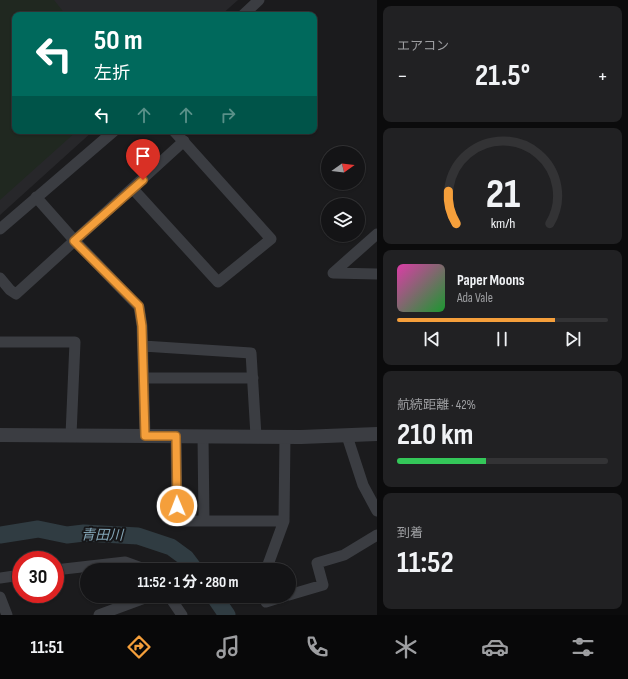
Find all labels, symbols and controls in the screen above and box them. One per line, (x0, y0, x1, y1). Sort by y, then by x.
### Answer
text: 50 m (94, 24, 143, 57)
icon: left (28, 28, 80, 80)
text: エアコン (397, 38, 449, 54)
text: 21.5° (475, 58, 530, 94)
text: 左折 (94, 63, 130, 84)
text: − (397, 63, 408, 90)
text: + (597, 63, 608, 90)
icon: left (91, 104, 113, 126)
icon: ahead (133, 104, 155, 126)
icon: ahead (175, 104, 197, 126)
icon: right (217, 104, 239, 126)
pin (126, 139, 160, 180)
icon: arrive (132, 145, 154, 167)
north arrow (321, 146, 365, 190)
map controls (321, 146, 365, 242)
text: 21 (485, 169, 520, 218)
button: layers (321, 198, 365, 242)
text: km/h (490, 214, 515, 231)
text: Paper Moons (457, 271, 525, 290)
text: Ada Vale (457, 290, 493, 306)
icon: previous (421, 328, 443, 350)
icon: pause (491, 328, 513, 350)
icon: next (562, 328, 584, 350)
text: 航続距離 · 42% (397, 397, 476, 413)
text: 210 km (397, 417, 473, 453)
position arrow (156, 485, 198, 527)
text: 到着 (397, 525, 423, 541)
water label: 青田川 (81, 526, 125, 544)
text: 11:52 (397, 545, 454, 581)
speed limit sign: 30 (12, 551, 64, 603)
text: 11:52 · 1 分 · 280 m (137, 573, 239, 592)
icon: directions (125, 633, 153, 661)
icon: music (214, 633, 242, 661)
icon: phone (303, 633, 331, 661)
icon: climate (392, 633, 420, 661)
icon: car (481, 633, 509, 661)
icon: filters (569, 633, 597, 661)
text: 11:51 (30, 637, 64, 658)

